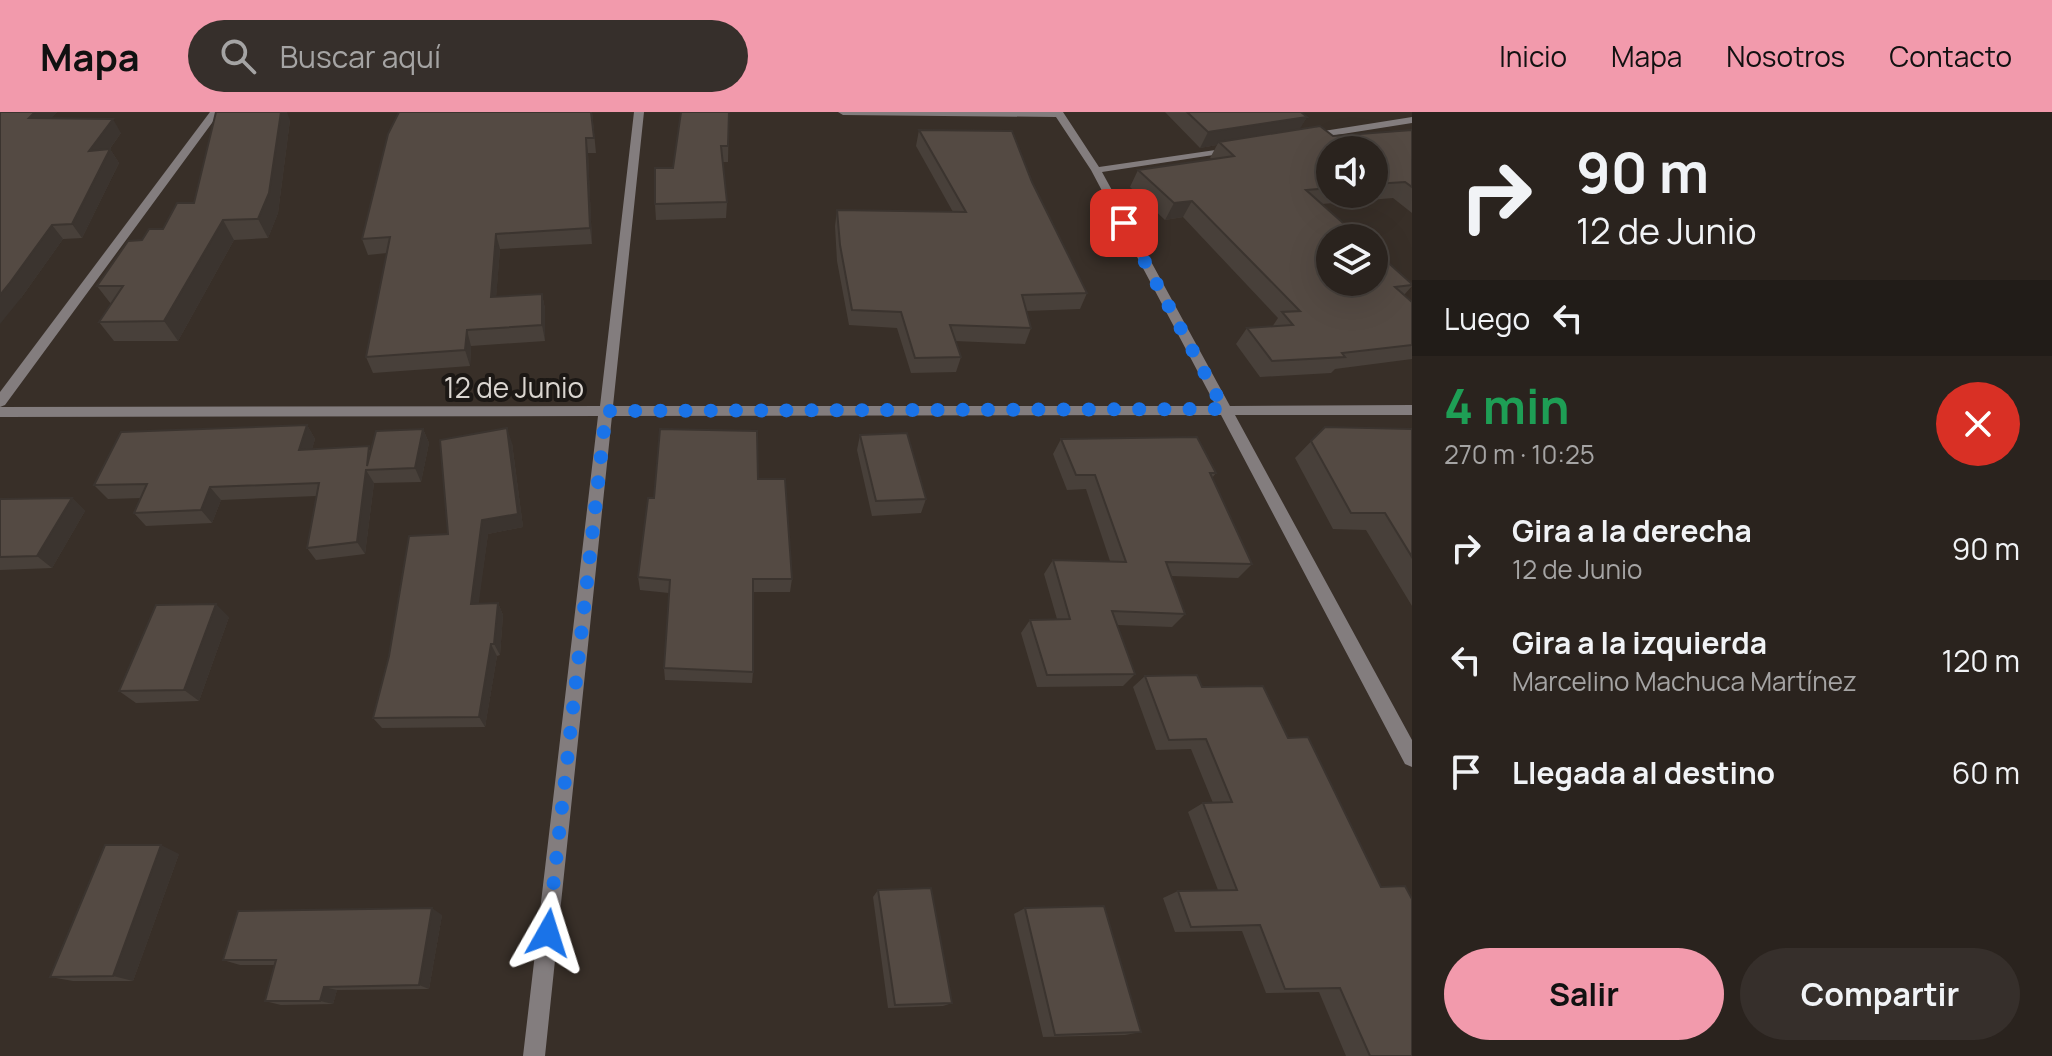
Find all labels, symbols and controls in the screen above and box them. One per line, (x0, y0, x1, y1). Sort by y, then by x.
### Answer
search box (188, 20, 748, 92)
text: Mapa (40, 30, 140, 82)
icon: search (216, 34, 260, 78)
text: Buscar aquí (280, 36, 441, 77)
text: Inicio (1499, 37, 1567, 75)
text: Mapa (1611, 37, 1682, 75)
text: Nosotros (1726, 37, 1845, 75)
text: Contacto (1889, 37, 2012, 75)
text: 90 m (1576, 133, 1709, 210)
map controls (1316, 136, 1388, 296)
button: sound (1316, 136, 1388, 208)
icon: right (1444, 144, 1548, 248)
pin (1090, 189, 1158, 257)
icon: arrive (1102, 201, 1146, 245)
text: 12 de Junio (1576, 206, 1757, 255)
button: layers (1316, 224, 1388, 296)
icon: left (1546, 296, 1590, 340)
text: Luego (1444, 298, 1530, 339)
street label: 12 de Junio (444, 368, 584, 406)
text: 4 min (1444, 373, 1569, 438)
button: close (1936, 382, 2020, 466)
text: 270 m · 10:25 (1444, 436, 1595, 472)
text: Gira a la derecha (1512, 510, 1752, 551)
icon: right (1444, 526, 1488, 570)
text: 90 m (1952, 528, 2020, 569)
text: 12 de Junio (1512, 551, 1642, 587)
text: Gira a la izquierda (1512, 622, 1767, 663)
icon: left (1444, 638, 1488, 682)
text: 120 m (1941, 640, 2020, 681)
text: Marcelino Machuca Martínez (1512, 663, 1857, 699)
icon: arrive (1444, 750, 1488, 794)
text: Llegada al destino (1512, 752, 1775, 793)
text: 60 m (1952, 752, 2020, 793)
position arrow (506, 891, 590, 975)
button: Salir (1444, 948, 1724, 1040)
button: Compartir (1740, 948, 2020, 1040)

